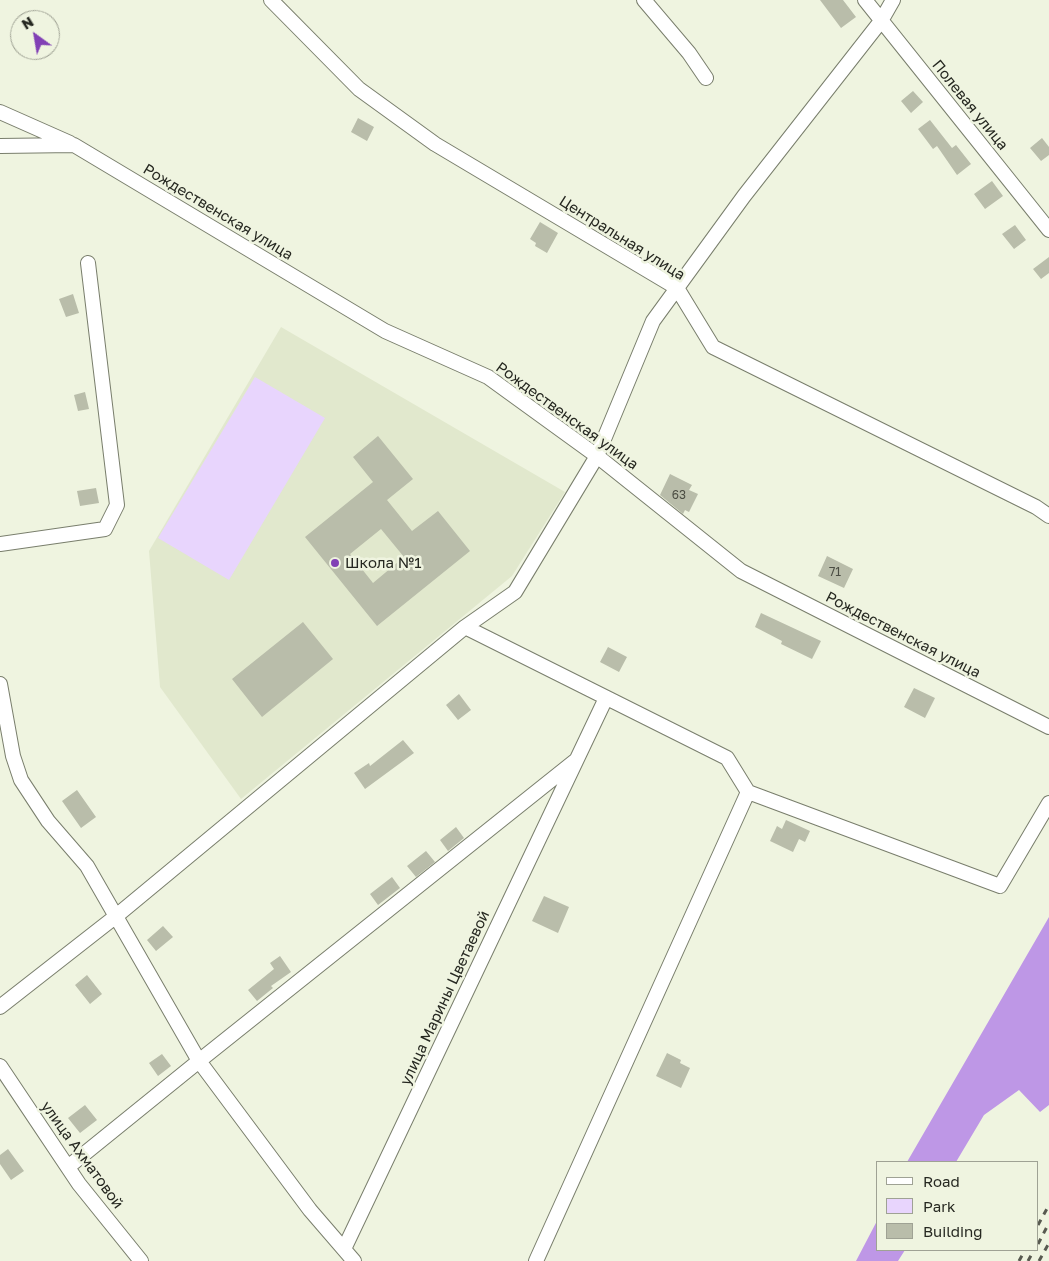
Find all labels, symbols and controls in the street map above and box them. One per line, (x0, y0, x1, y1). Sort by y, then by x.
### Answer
north arrow (10, 10, 60, 60)
text: N (18, 13, 36, 33)
street label: Полевая улица (928, 56, 1012, 154)
street label: Рождественская улица (140, 160, 296, 264)
street label: Центральная улица (556, 192, 688, 284)
street label: Рождественская улица (492, 358, 642, 474)
house number: 63 (672, 488, 686, 502)
place label: Школа №1 (345, 554, 421, 572)
marker: Школа №1 (329, 557, 341, 569)
house number: 71 (829, 565, 841, 579)
street label: Рождественская улица (822, 588, 984, 682)
street label: улица Марины Цветаевой (397, 908, 493, 1088)
street label: улица Ахматовой (37, 1098, 127, 1212)
legend (876, 1161, 1039, 1251)
text: Road (923, 1172, 960, 1190)
text: Park (923, 1197, 955, 1215)
text: Building (923, 1222, 983, 1240)

